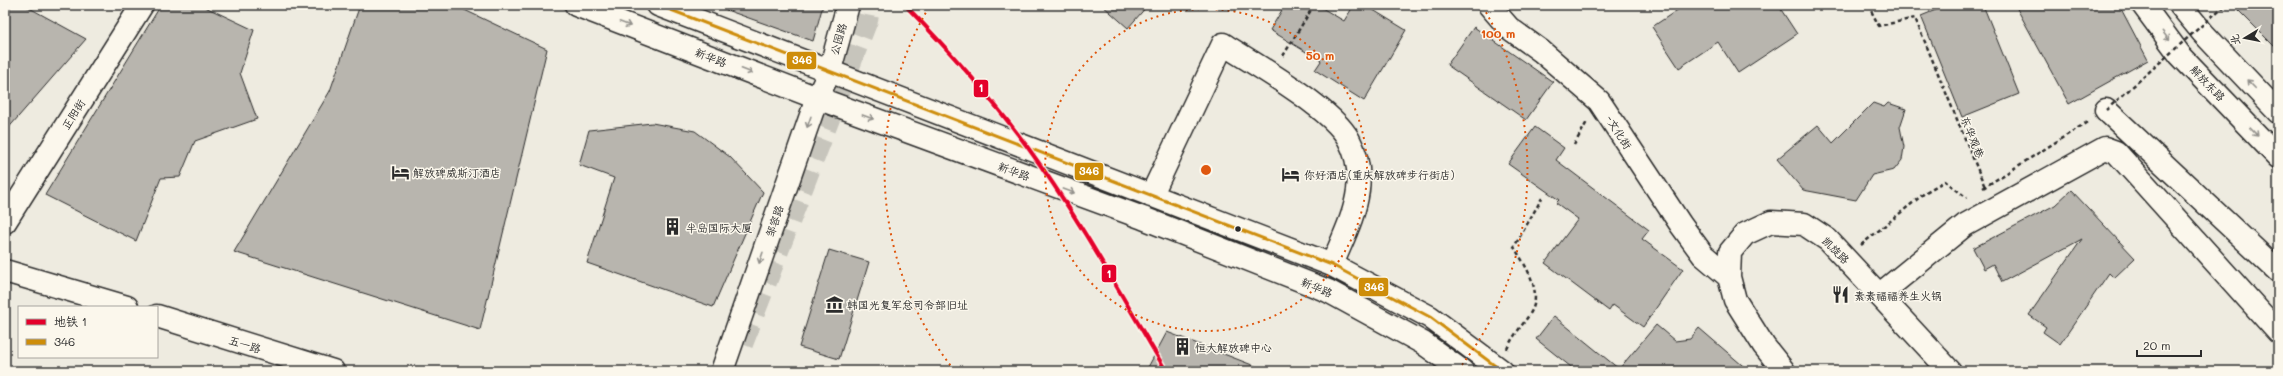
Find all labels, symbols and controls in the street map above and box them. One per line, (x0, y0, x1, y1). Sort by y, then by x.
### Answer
north arrow (2225, 18, 2265, 58)
one-way arrow (619, 21, 631, 29)
street label: 公园路 (826, 21, 850, 57)
text: 100 m (1481, 25, 1515, 41)
one-way arrow (2162, 31, 2171, 42)
text: 北 (2226, 33, 2243, 47)
street label: 新华路 (693, 44, 729, 70)
text: 50 m (1306, 47, 1334, 63)
line badge: 346 (786, 51, 817, 70)
text: 346 (792, 52, 812, 67)
street label: 解放东路 (2187, 62, 2229, 104)
one-way arrow (740, 67, 752, 75)
line badge: 1 (973, 79, 989, 98)
one-way arrow (2246, 79, 2256, 89)
text: 1 (979, 80, 983, 95)
street label: 正阳街 (58, 95, 89, 132)
street label: -文化街 (1602, 112, 1636, 153)
one-way arrow (862, 113, 874, 121)
street label: 东华观巷 (1958, 114, 1988, 160)
one-way arrow (804, 115, 812, 127)
one-way arrow (2249, 127, 2259, 137)
street label: 新华路 (996, 158, 1032, 184)
hotel icon: 解放碑威斯汀酒店 (390, 162, 410, 182)
line badge: 346 (1074, 162, 1104, 181)
text: 346 (1079, 163, 1099, 178)
centre of rings (1199, 163, 1213, 177)
hotel icon: 你好酒店(重庆解放碑步行街店) (1281, 164, 1301, 184)
place label: 解放碑威斯汀酒店 (413, 165, 501, 180)
place label: 你好酒店(重庆解放碑步行街店) (1304, 167, 1455, 182)
one-way arrow (1063, 187, 1075, 195)
street label: 邹容路 (762, 203, 786, 239)
building icon: 半岛国际大厦 (663, 217, 683, 237)
place label: 半岛国际大厦 (686, 220, 752, 235)
unlabelled marker (1233, 224, 1243, 234)
street label: 凯旋路 (1819, 233, 1853, 267)
one-way arrow (757, 251, 765, 263)
line badge: 1 (1101, 264, 1117, 283)
text: 1 (1107, 266, 1111, 281)
street label: 新华路 (1299, 274, 1335, 300)
line badge: 346 (1358, 277, 1389, 297)
text: 346 (1364, 279, 1384, 294)
restaurant icon: 素素福福养生火锅 (1831, 285, 1851, 305)
place label: 素素福福养生火锅 (1854, 288, 1942, 303)
museum icon: 韩国光复军总司令部旧址 (824, 294, 844, 314)
place label: 韩国光复军总司令部旧址 (847, 297, 968, 312)
legend (18, 306, 158, 358)
text: 地铁 1 (54, 313, 87, 329)
street label: 五一路 (227, 332, 263, 356)
scale bar (2137, 332, 2201, 358)
text: 346 (54, 333, 75, 349)
building icon: 恒大解放碑中心 (1172, 337, 1192, 357)
text: 20 m (2143, 337, 2171, 353)
place label: 恒大解放碑中心 (1195, 340, 1272, 355)

